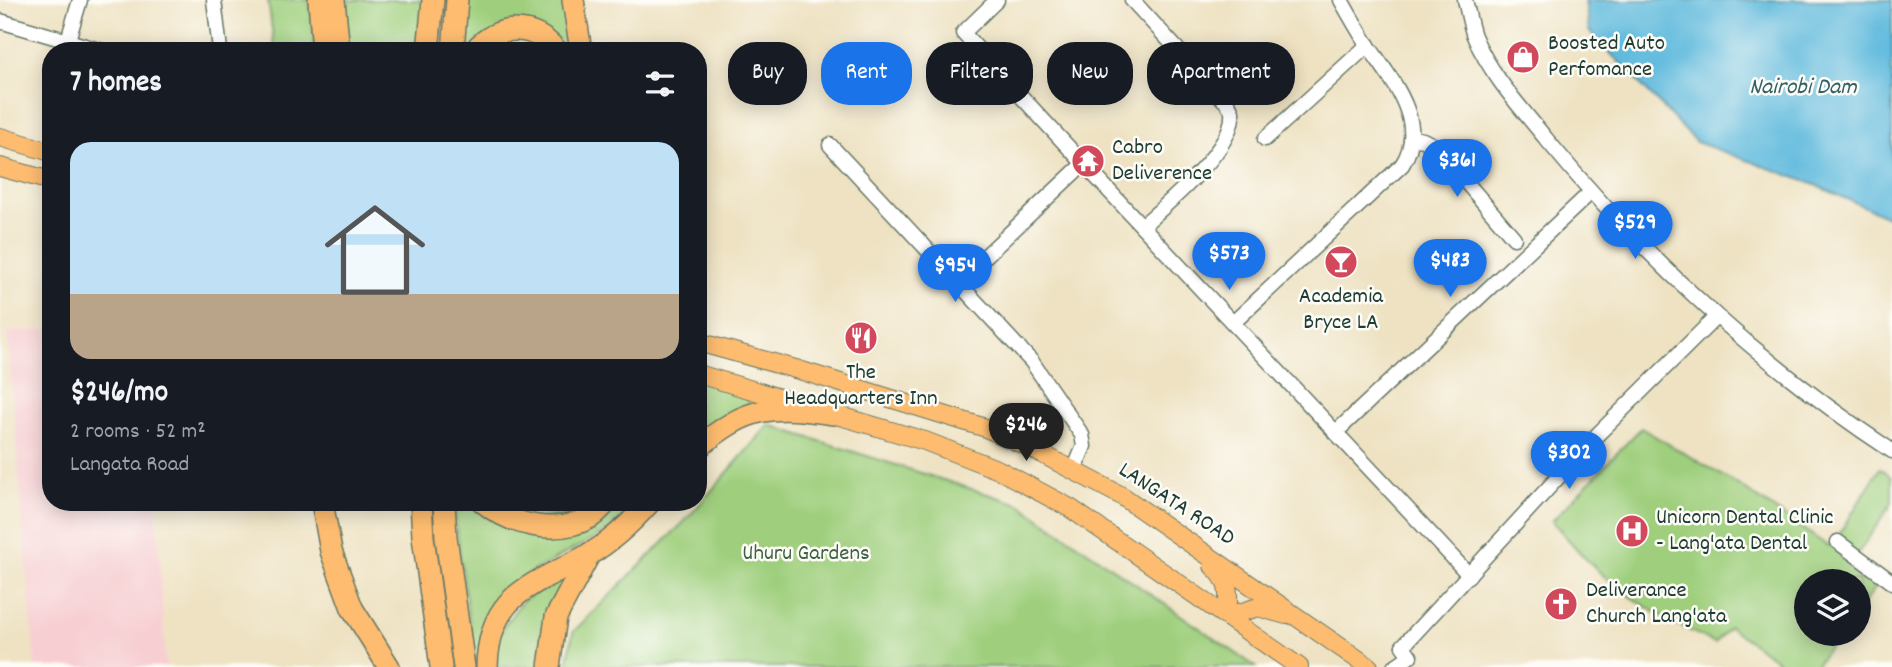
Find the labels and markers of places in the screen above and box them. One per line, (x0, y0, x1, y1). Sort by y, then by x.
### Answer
place label: Boosted Auto Perfomance (1548, 28, 1665, 87)
shop icon: Boosted Auto Perfomance (1504, 38, 1542, 76)
place label: Cabro Deliverence (1112, 132, 1212, 191)
pin: $361 (1416, 140, 1498, 199)
temple icon: Cabro Deliverence (1069, 142, 1107, 180)
pin: $529 (1594, 202, 1676, 261)
pin: $573 (1188, 232, 1270, 292)
pin: $483 (1409, 240, 1491, 299)
bar icon: Academia Bryce LA (1322, 243, 1360, 281)
pin: $954 (914, 244, 996, 304)
place label: Academia Bryce LA (1299, 281, 1384, 340)
restaurant icon: The Headquarters Inn (842, 319, 880, 357)
place label: The Headquarters Inn (784, 357, 938, 416)
pin: $246 (985, 404, 1067, 463)
pin: $302 (1528, 432, 1610, 491)
place label: Unicorn Dental Clinic - Lang'ata Dental (1656, 502, 1834, 561)
hospital icon: Unicorn Dental Clinic - Lang'ata Dental (1613, 512, 1651, 550)
place label: Deliverance Church Lang'ata (1586, 575, 1728, 634)
church icon: Deliverance Church Lang'ata (1542, 585, 1580, 623)

